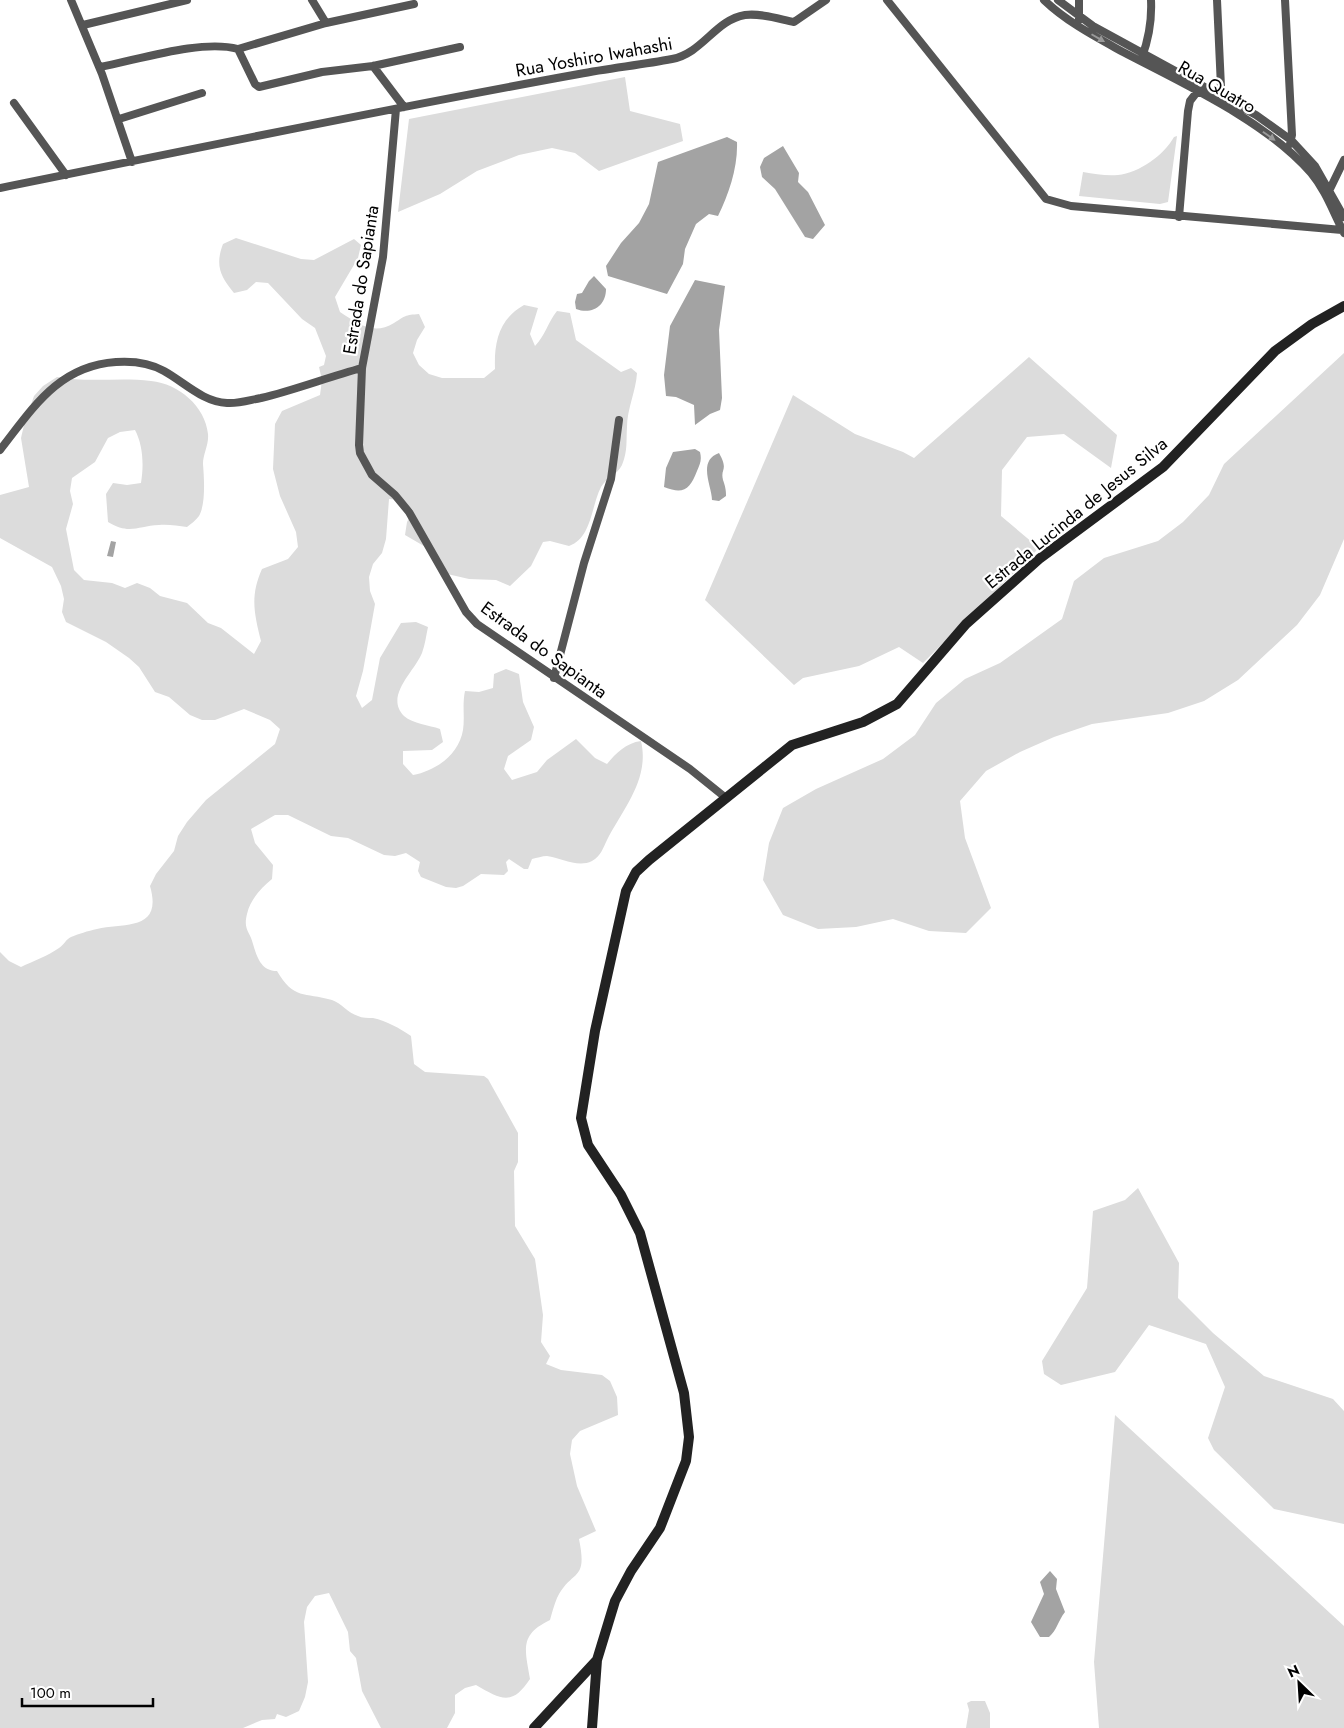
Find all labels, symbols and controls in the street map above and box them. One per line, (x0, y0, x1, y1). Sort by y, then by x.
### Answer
street label: Rua Yoshiro Iwahashi (513, 30, 675, 84)
one-way arrow (1091, 34, 1105, 42)
street label: Rua Quatro (1173, 54, 1261, 120)
one-way arrow (1262, 131, 1276, 141)
street label: Estrada do Sapianta (336, 204, 386, 356)
street label: Estrada Lucinda de Jesus Silva (979, 431, 1173, 595)
street label: Estrada do Sapianta (475, 595, 613, 705)
north arrow (1274, 1658, 1324, 1708)
text: N (1284, 1660, 1303, 1683)
scale bar (22, 1676, 154, 1708)
text: 100 m (30, 1682, 71, 1704)

